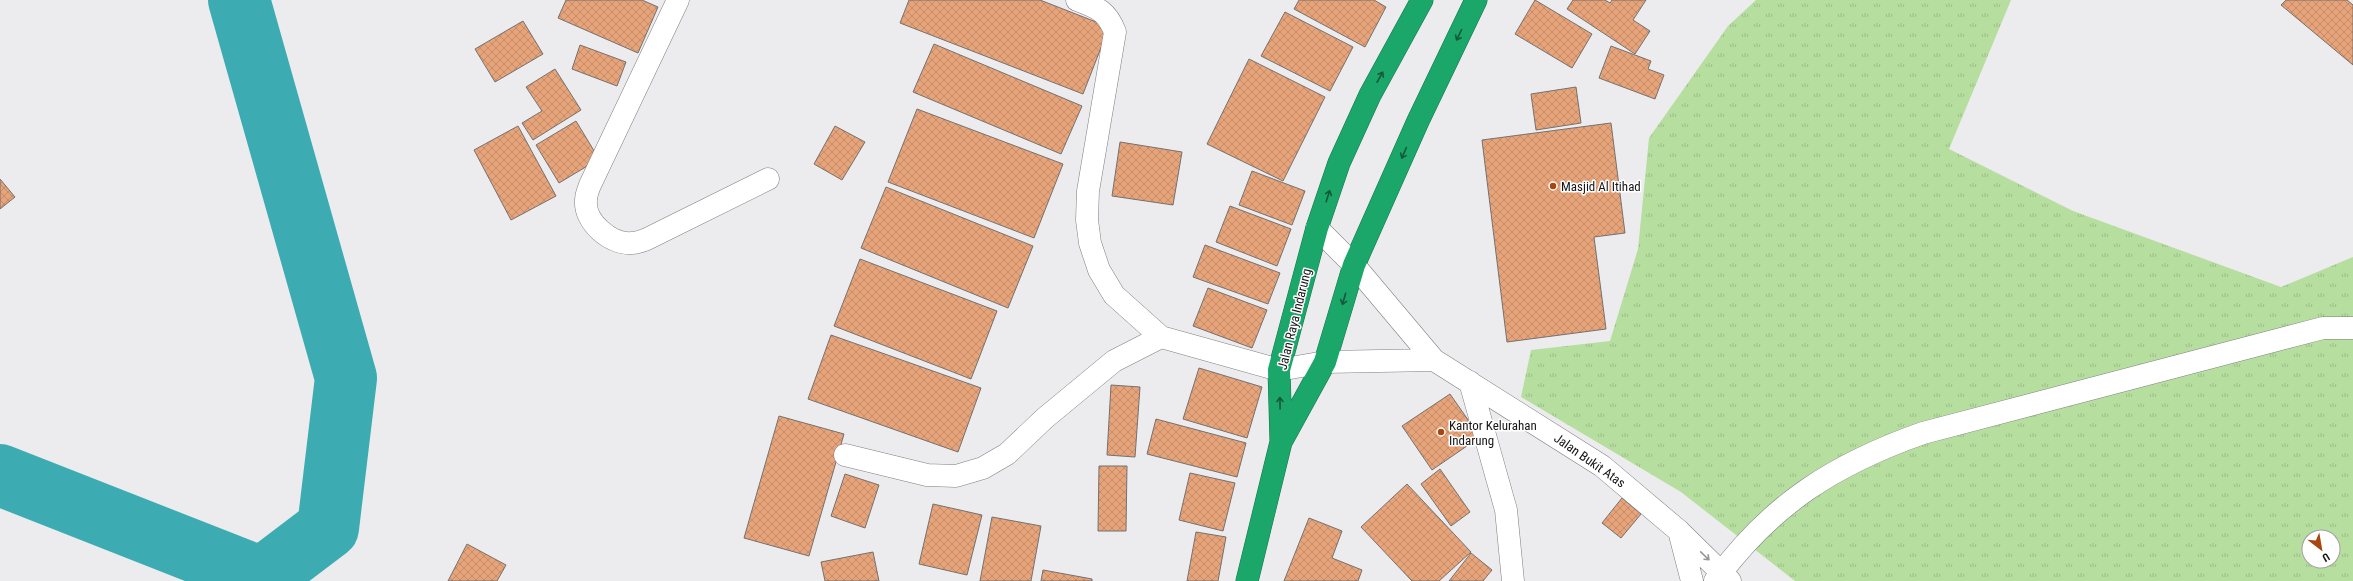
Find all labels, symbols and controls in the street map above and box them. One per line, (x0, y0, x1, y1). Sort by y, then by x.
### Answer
one-way arrow (1455, 29, 1462, 41)
one-way arrow (1377, 71, 1384, 83)
one-way arrow (1400, 146, 1407, 158)
place label: Masjid Al Itihad (1561, 179, 1641, 194)
marker: Masjid Al Itihad (1548, 181, 1558, 191)
one-way arrow (1325, 190, 1332, 203)
street label: Jalan Raya Indarung (1275, 267, 1314, 371)
one-way arrow (1340, 292, 1347, 305)
one-way arrow (1276, 397, 1284, 410)
place label: Kantor Kelurahan Indarung (1449, 418, 1537, 448)
marker: Kantor Kelurahan Indarung (1436, 427, 1446, 437)
street label: Jalan Bukit Atas (1551, 430, 1628, 491)
north arrow (2301, 529, 2341, 569)
text: U (2320, 550, 2332, 564)
one-way arrow (1700, 551, 1710, 560)

